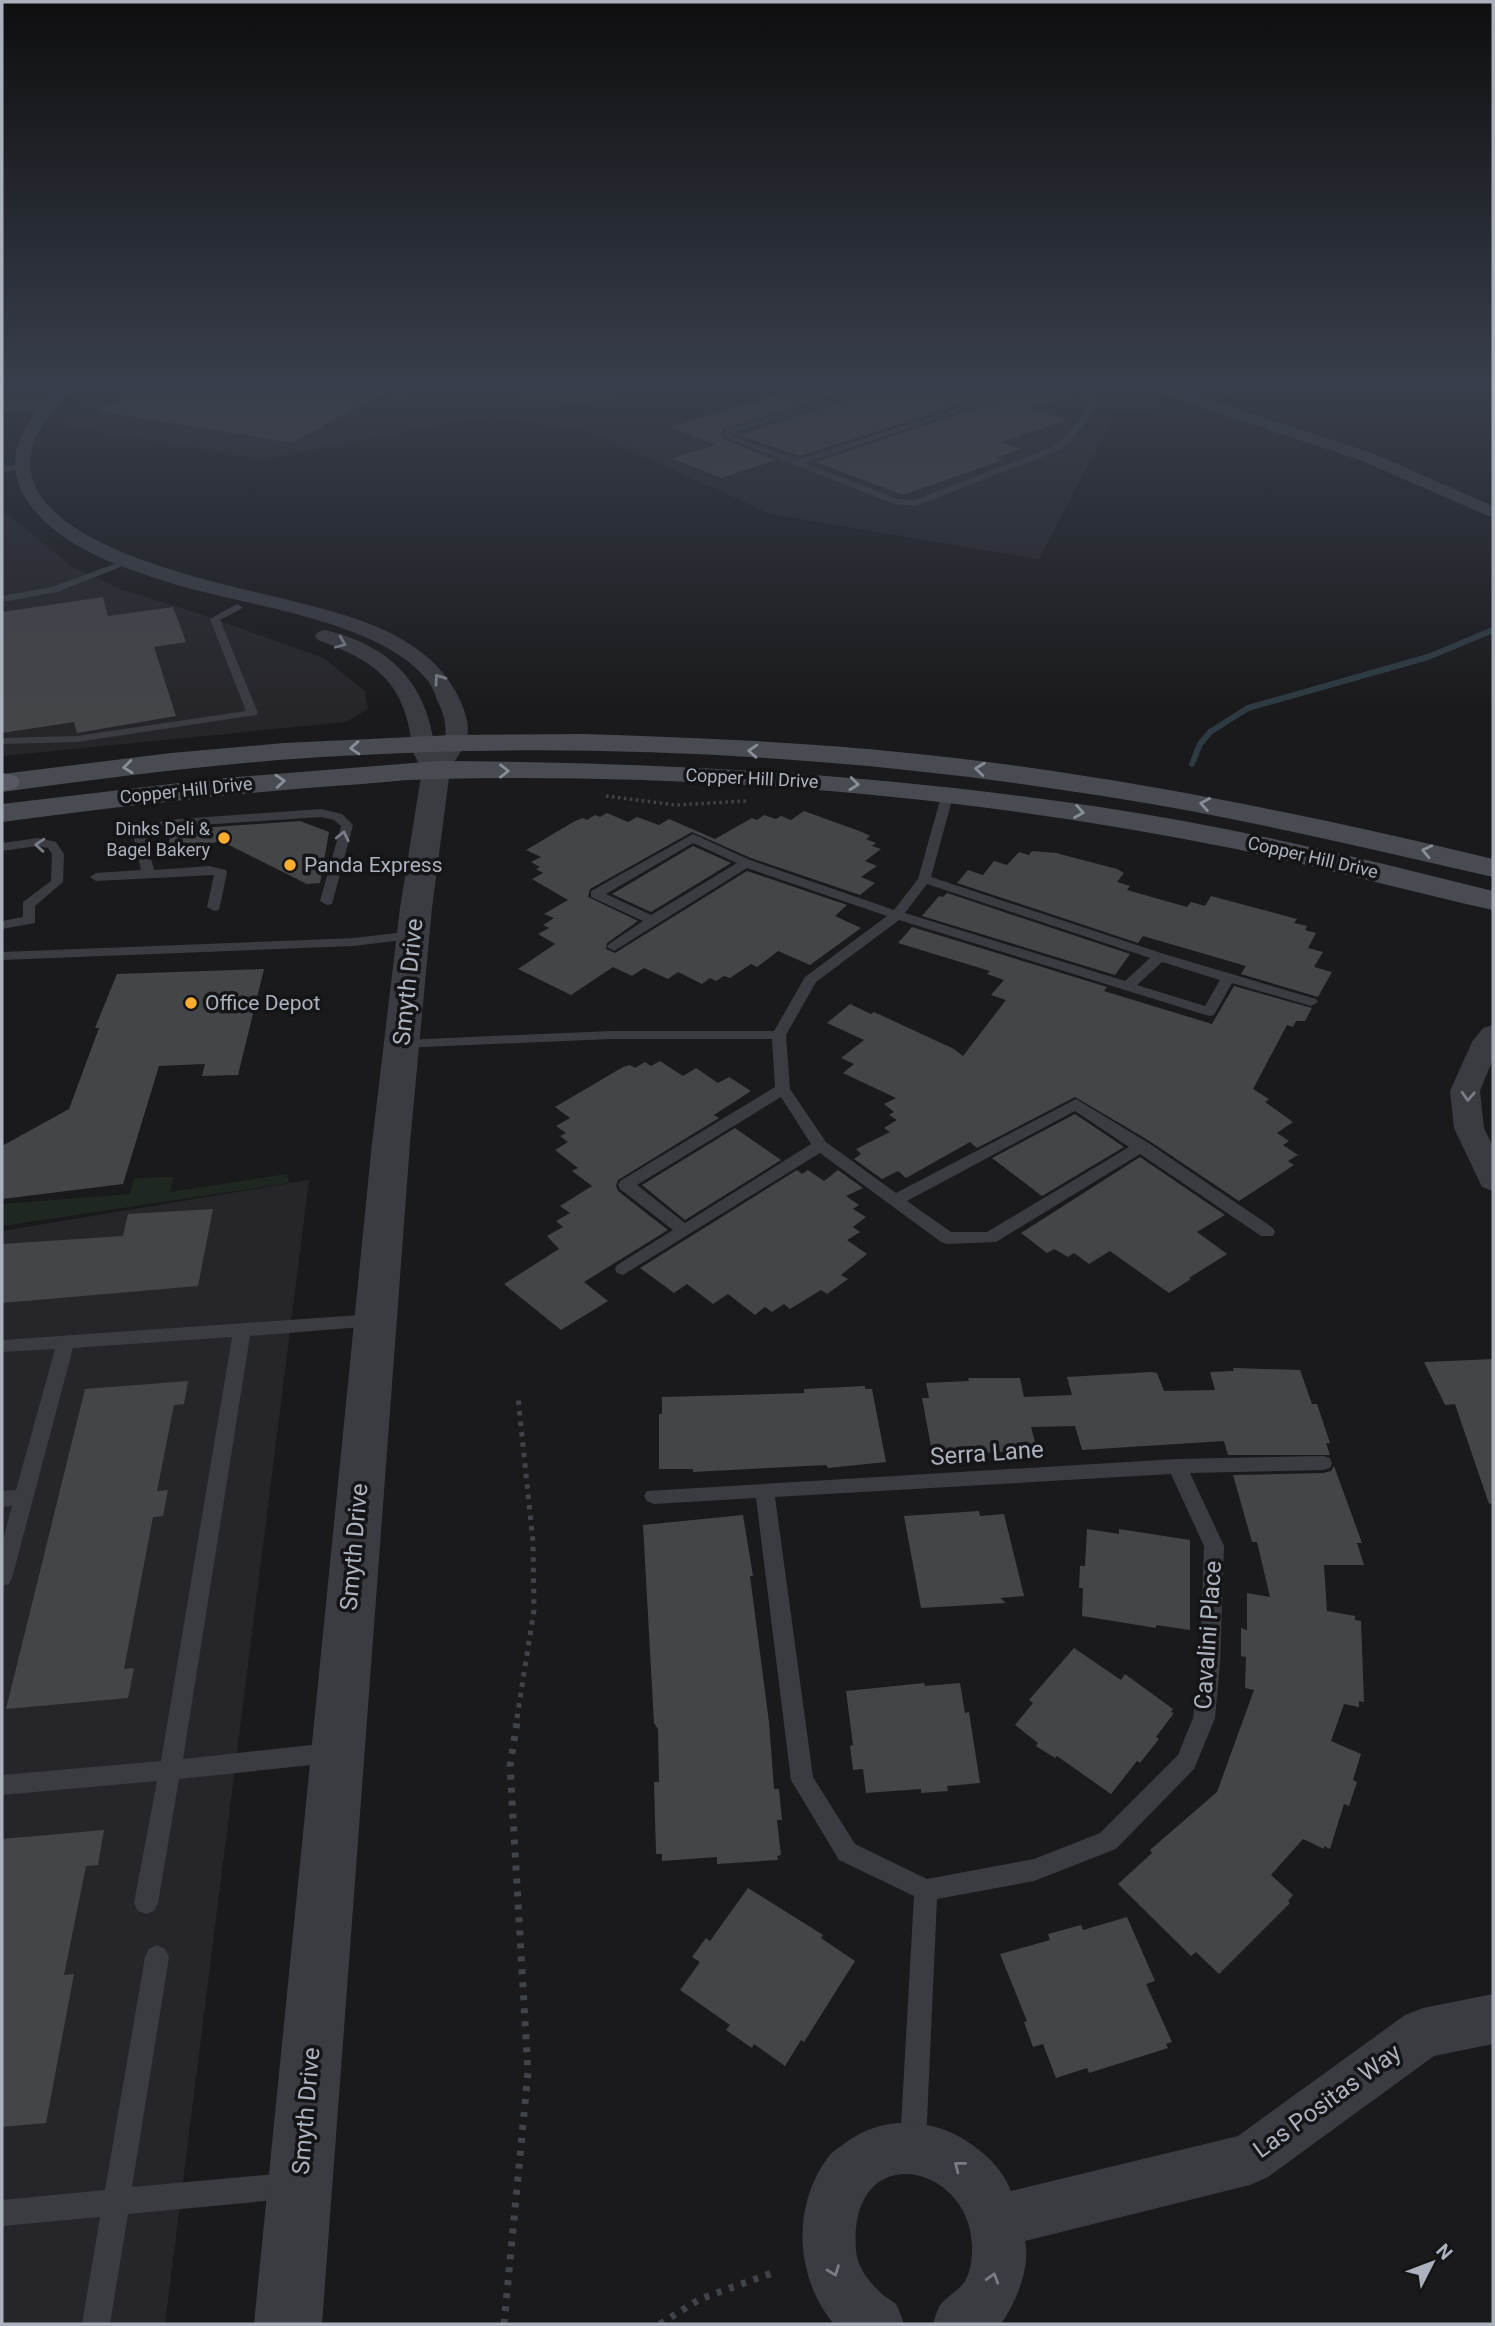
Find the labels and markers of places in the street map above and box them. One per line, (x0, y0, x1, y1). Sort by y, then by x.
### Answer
place label: Dinks Deli & Bagel Bakery (106, 818, 211, 860)
marker: Dinks Deli & Bagel Bakery (216, 830, 232, 846)
place label: Panda Express (304, 853, 443, 877)
marker: Panda Express (282, 857, 298, 873)
place label: Office Depot (205, 991, 320, 1015)
marker: Office Depot (183, 995, 199, 1011)

